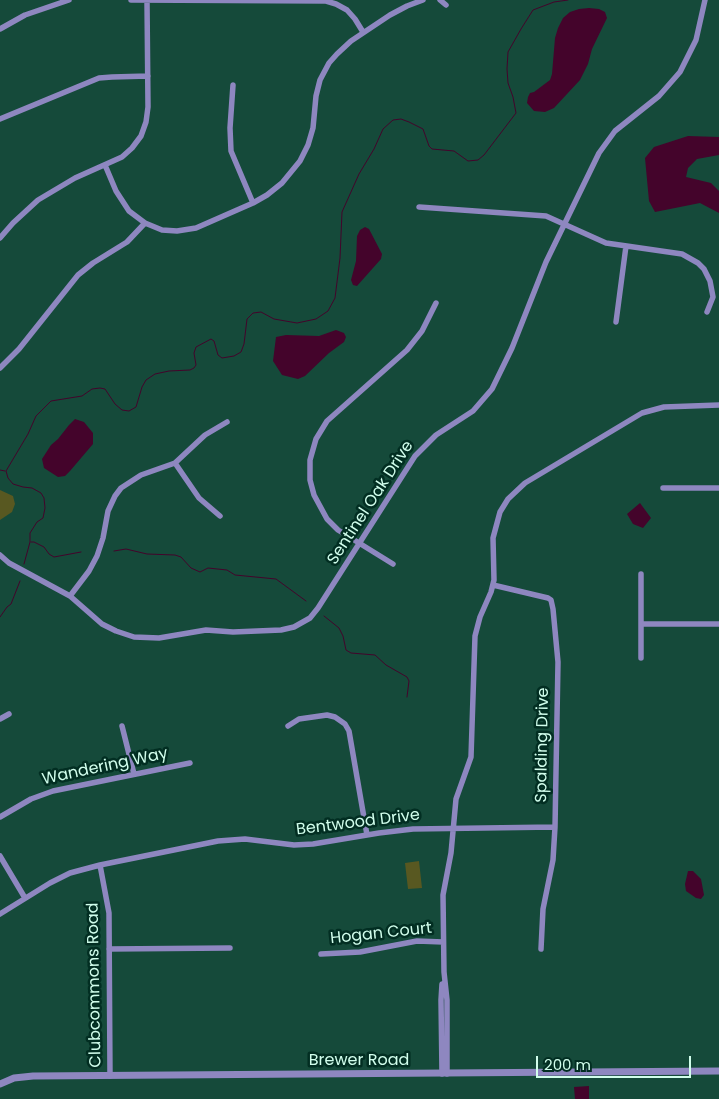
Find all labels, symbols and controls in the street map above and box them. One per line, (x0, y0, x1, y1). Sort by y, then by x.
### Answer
street label: Sentinel Oak Drive (324, 438, 418, 568)
street label: Spalding Drive (532, 687, 554, 803)
street label: Wandering Way (40, 744, 170, 790)
street label: Bentwood Drive (295, 806, 421, 840)
street label: Clubcommons Road (84, 902, 106, 1068)
street label: Hogan Court (329, 919, 433, 949)
scale bar (539, 1046, 694, 1078)
street label: Brewer Road (309, 1051, 409, 1071)
text: 200 m (544, 1054, 591, 1075)

